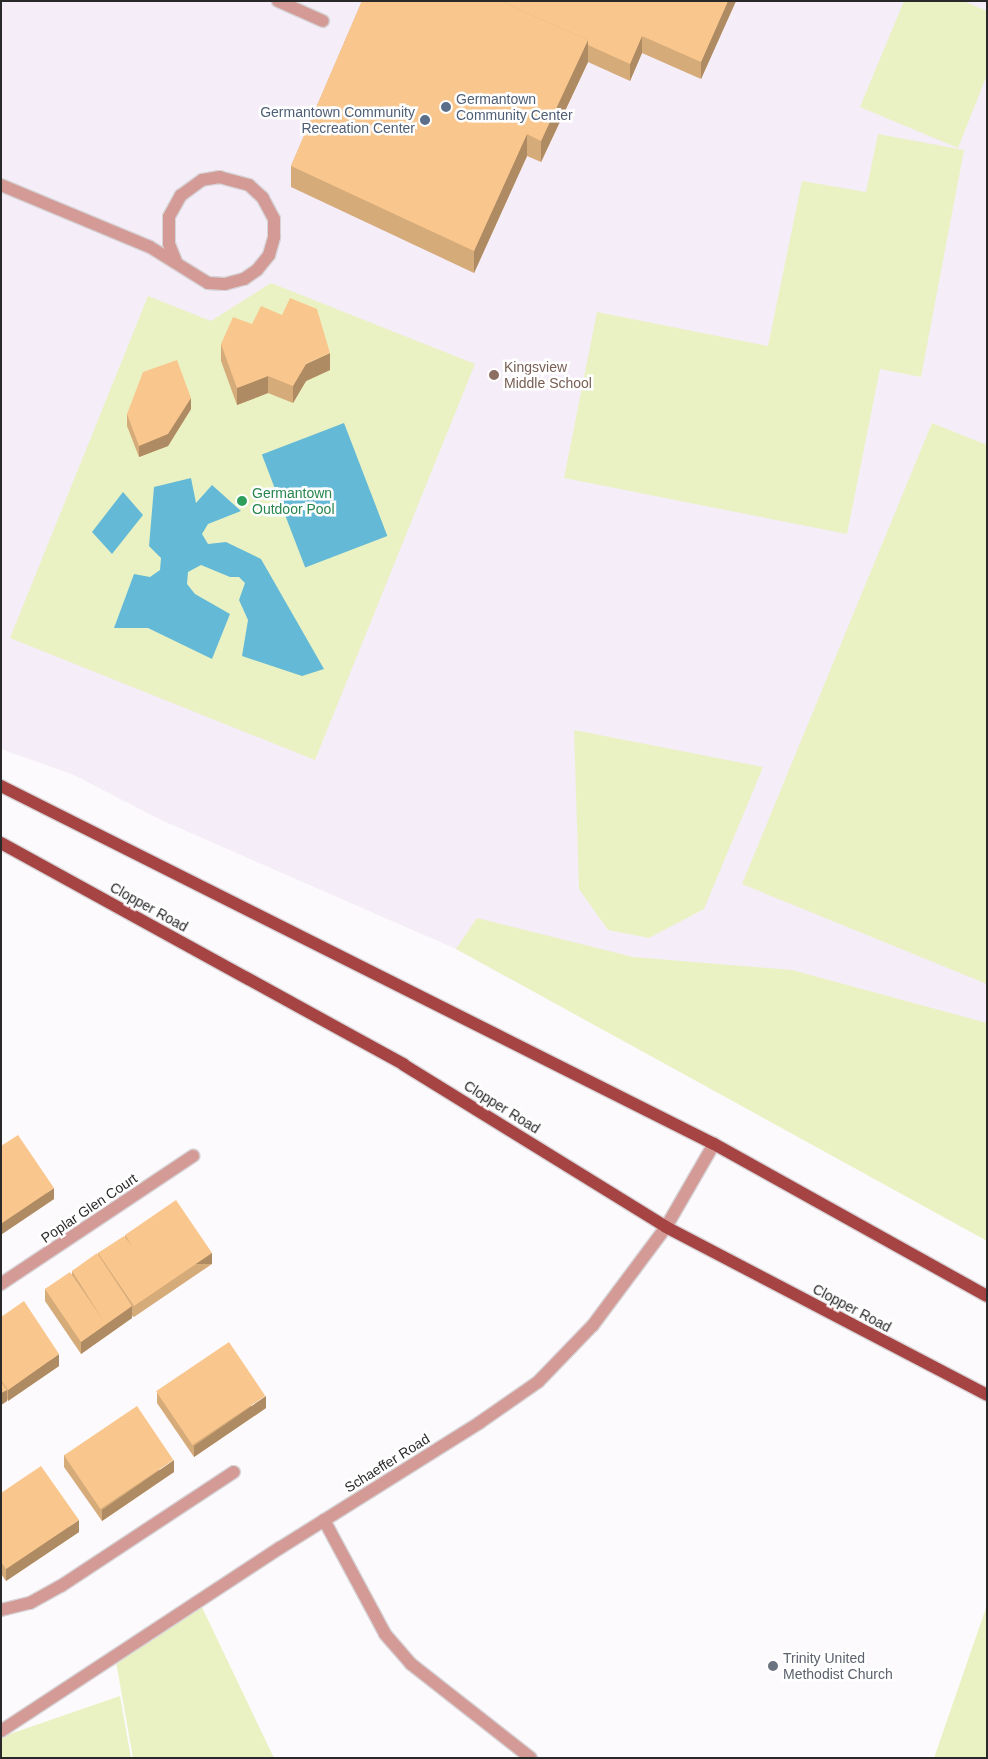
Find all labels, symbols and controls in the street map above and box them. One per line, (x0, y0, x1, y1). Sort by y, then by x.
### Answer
place label: Germantown Community Center (456, 91, 573, 124)
marker: Germantown Community Center (440, 101, 452, 113)
place label: Germantown Community Recreation Center (260, 104, 415, 136)
marker: Germantown Community Recreation Center (419, 114, 431, 126)
place label: Kingsview Middle School (504, 359, 592, 392)
marker: Kingsview Middle School (488, 369, 500, 381)
place label: Germantown Outdoor Pool (252, 485, 334, 518)
marker: Germantown Outdoor Pool (236, 495, 248, 507)
street label: Clopper Road (107, 879, 191, 935)
street label: Clopper Road (461, 1077, 543, 1137)
street label: Poplar Glen Court (38, 1170, 140, 1246)
street label: Clopper Road (810, 1280, 894, 1336)
street label: Schaeffer Road (341, 1430, 433, 1496)
place label: Trinity United Methodist Church (783, 1650, 893, 1682)
marker: Trinity United Methodist Church (767, 1660, 779, 1672)

